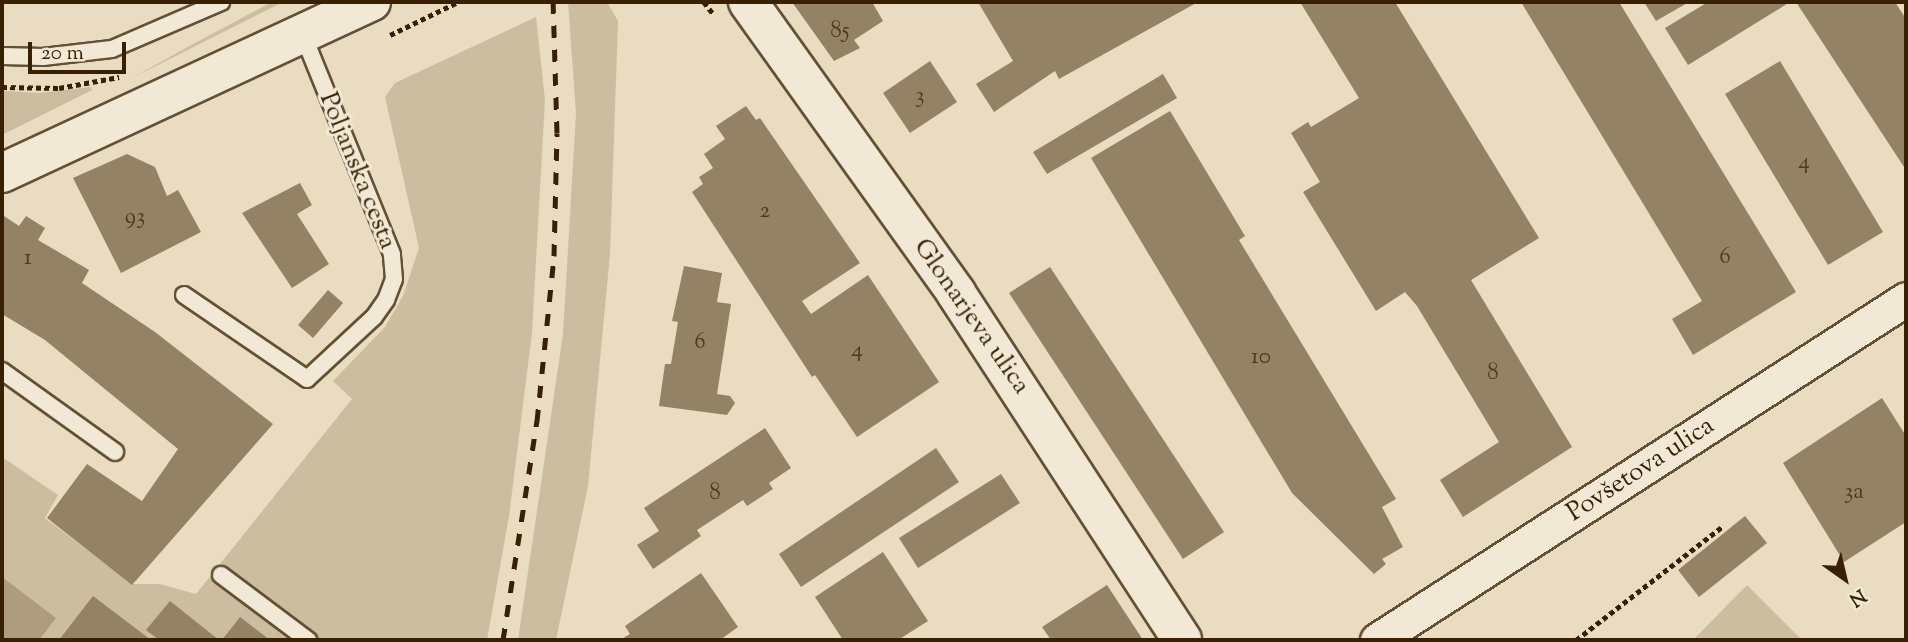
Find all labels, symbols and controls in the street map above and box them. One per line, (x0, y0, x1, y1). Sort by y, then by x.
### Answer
house number: 85 (830, 18, 850, 46)
scale bar (32, 28, 130, 72)
text: 20 m (41, 39, 84, 69)
house number: 3 (915, 83, 925, 111)
street label: Poljanska cesta (311, 88, 403, 254)
house number: 4 (1798, 149, 1810, 177)
house number: 2 (760, 198, 770, 226)
house number: 93 (125, 204, 145, 232)
street label: Glonarjeva ulica (906, 233, 1036, 401)
house number: 6 (1719, 244, 1731, 272)
house number: 1 (24, 245, 32, 273)
house number: 6 (694, 329, 706, 357)
house number: 4 (851, 337, 863, 365)
house number: 10 (1251, 344, 1271, 372)
house number: 8 (1487, 360, 1499, 388)
street label: Povšetova ulica (1561, 411, 1721, 529)
house number: 3a (1844, 479, 1864, 507)
house number: 8 (709, 480, 721, 508)
north arrow (1810, 544, 1880, 614)
text: N (1843, 581, 1871, 612)

